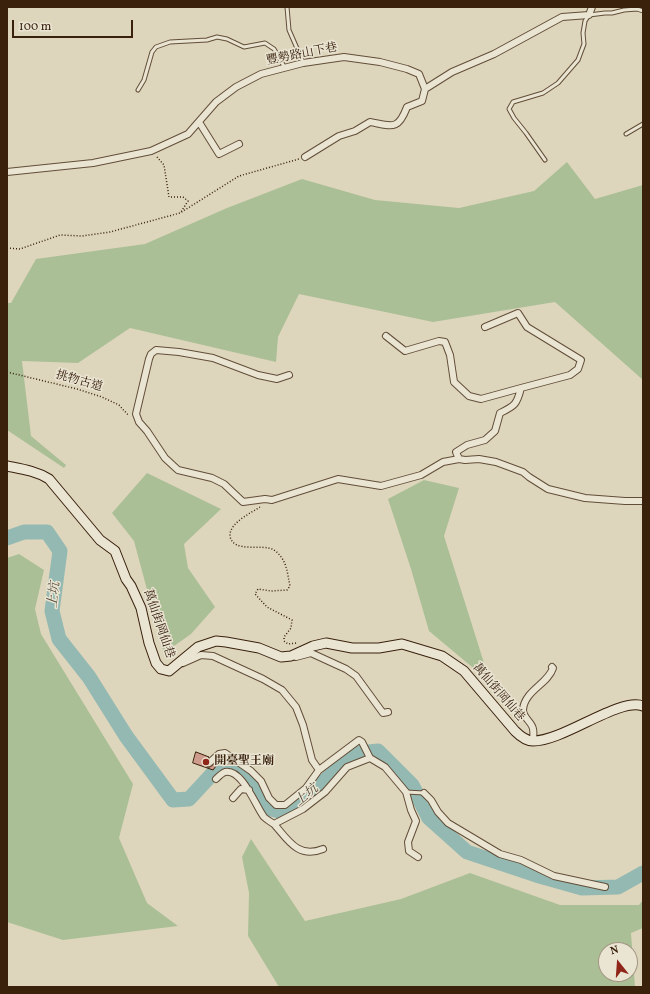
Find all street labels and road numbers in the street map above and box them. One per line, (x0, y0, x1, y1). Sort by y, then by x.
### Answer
street label: 豐勢路山下巷 (265, 41, 339, 69)
street label: 挑物古道 (54, 368, 104, 396)
street label: 萬仙街岡仙巷 (139, 588, 177, 660)
street label: 萬仙街岡仙巷 (469, 661, 527, 725)

